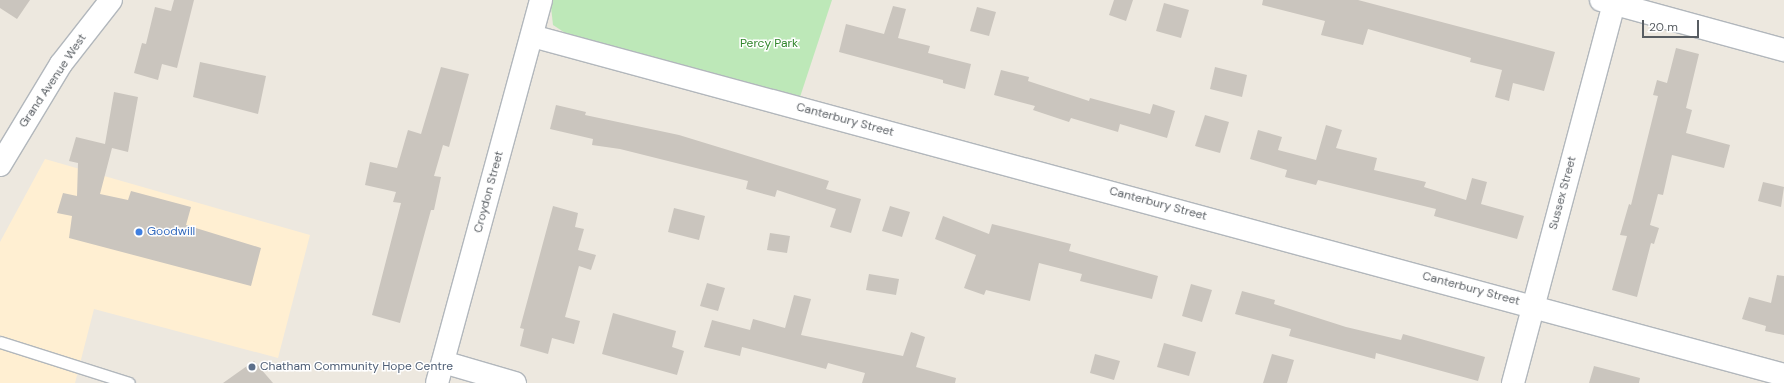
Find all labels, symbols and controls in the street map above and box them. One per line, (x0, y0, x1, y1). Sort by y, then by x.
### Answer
scale bar (1644, 12, 1701, 38)
text: 20 m (1649, 19, 1678, 35)
street label: Grand Avenue West (16, 31, 90, 131)
park label: Percy Park (740, 37, 798, 51)
street label: Canterbury Street (795, 100, 895, 140)
street label: Croydon Street (471, 149, 507, 235)
street label: Sussex Street (1546, 155, 1580, 231)
street label: Canterbury Street (1108, 184, 1208, 224)
place label: Goodwill (147, 225, 195, 239)
marker: Goodwill (134, 227, 144, 237)
street label: Canterbury Street (1421, 269, 1521, 309)
place label: Chatham Community Hope Centre (260, 360, 453, 374)
marker: Chatham Community Hope Centre (247, 362, 257, 372)

